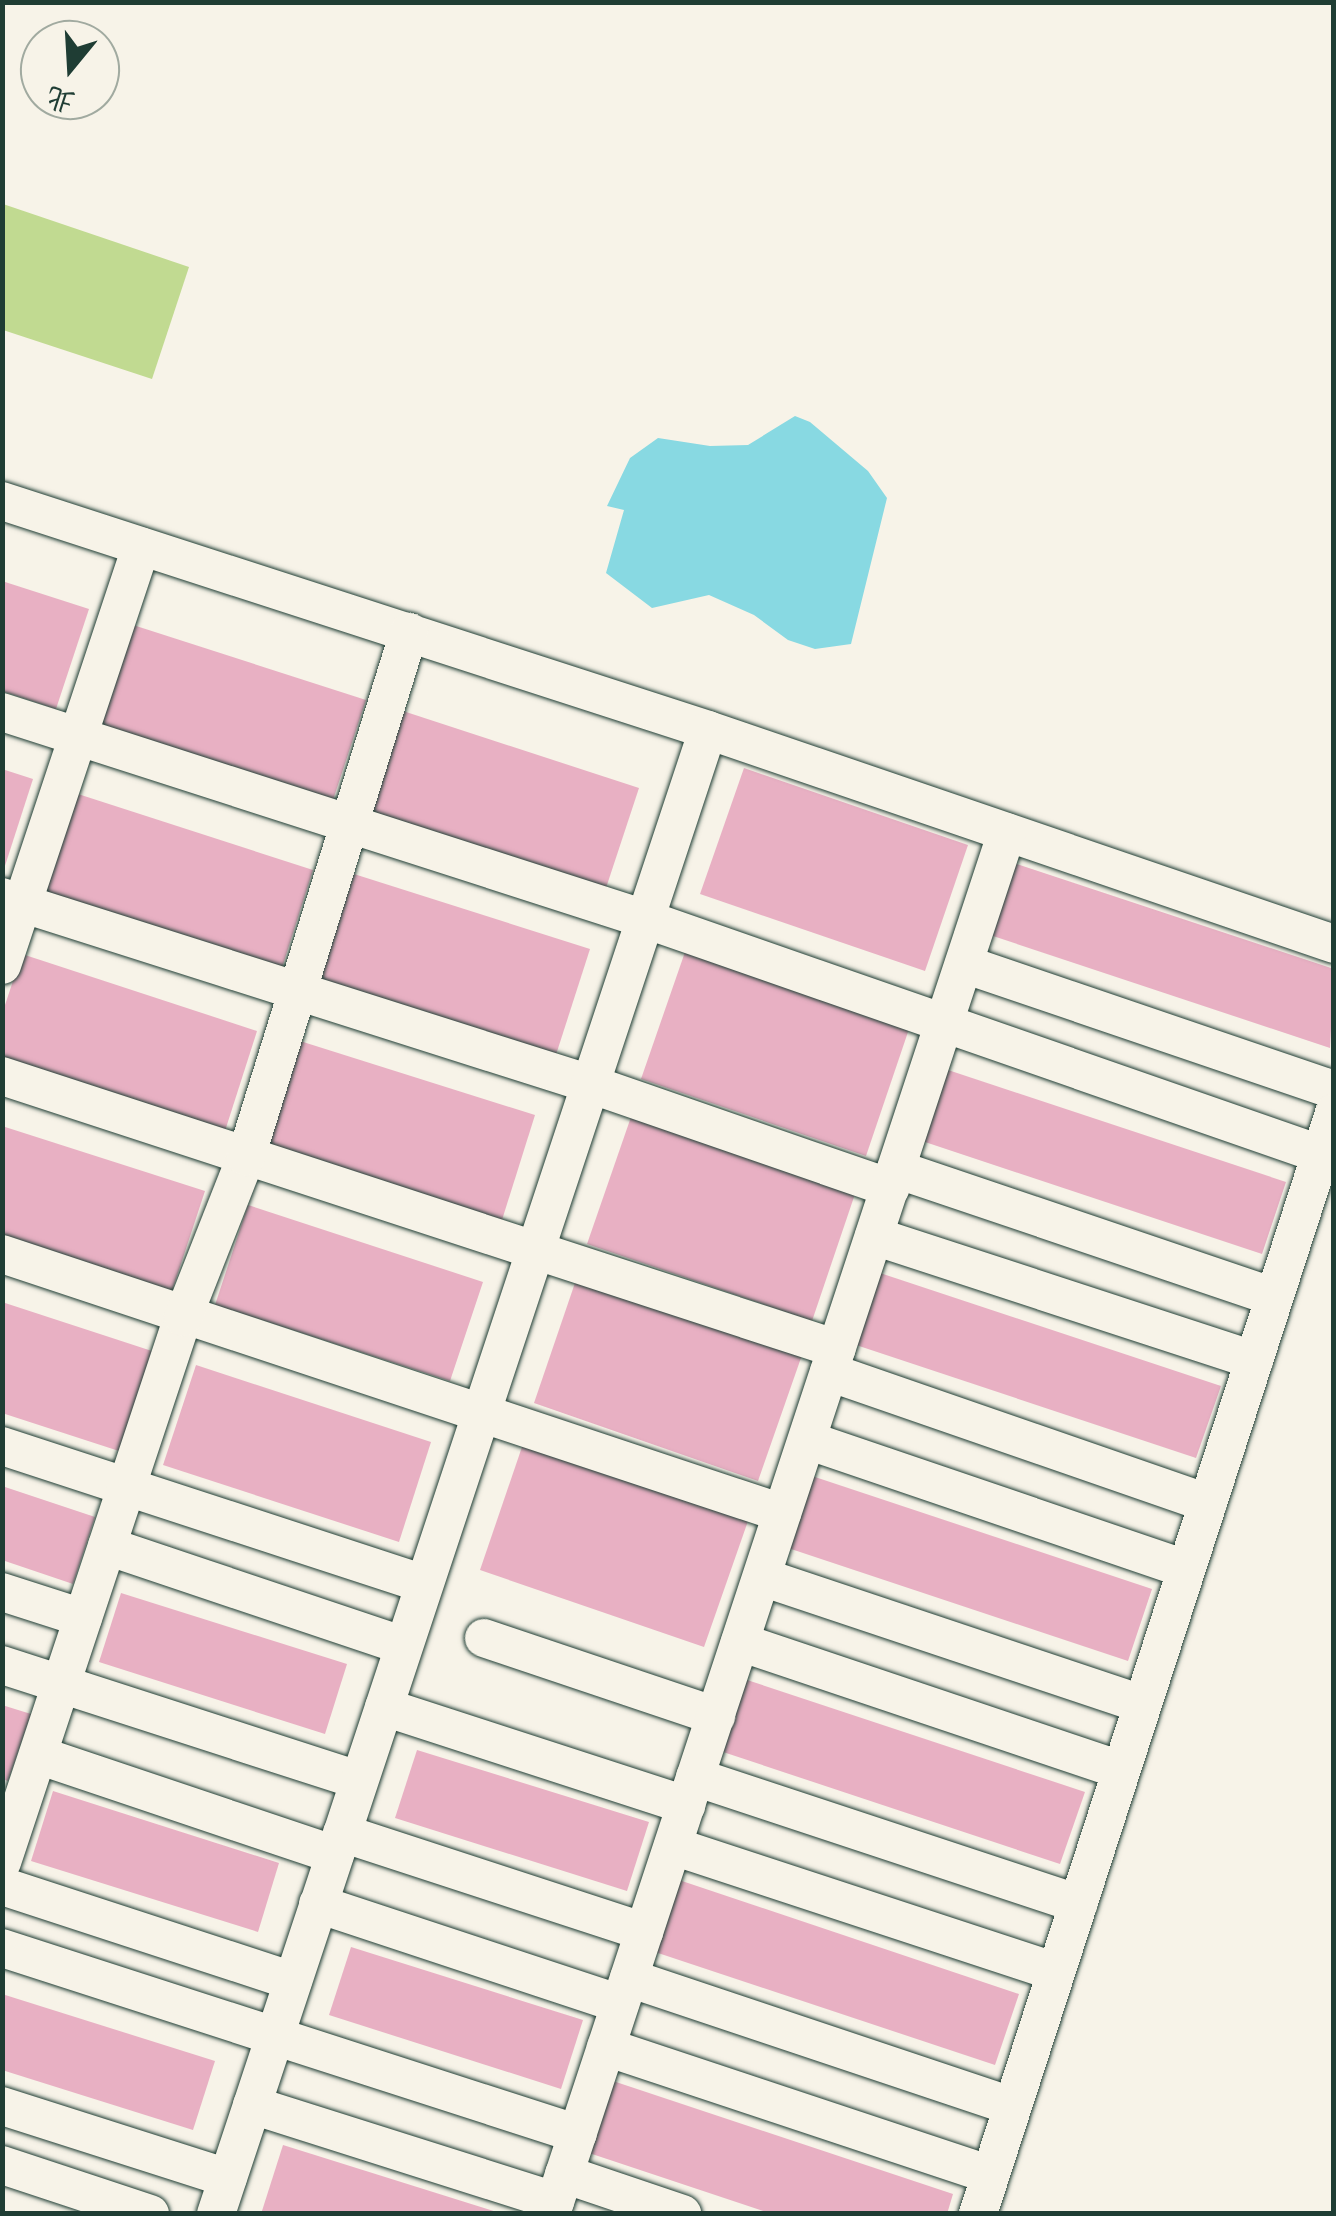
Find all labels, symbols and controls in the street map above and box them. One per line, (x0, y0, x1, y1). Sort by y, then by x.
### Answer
north arrow (20, 20, 120, 120)
text: 北 (42, 73, 81, 121)

